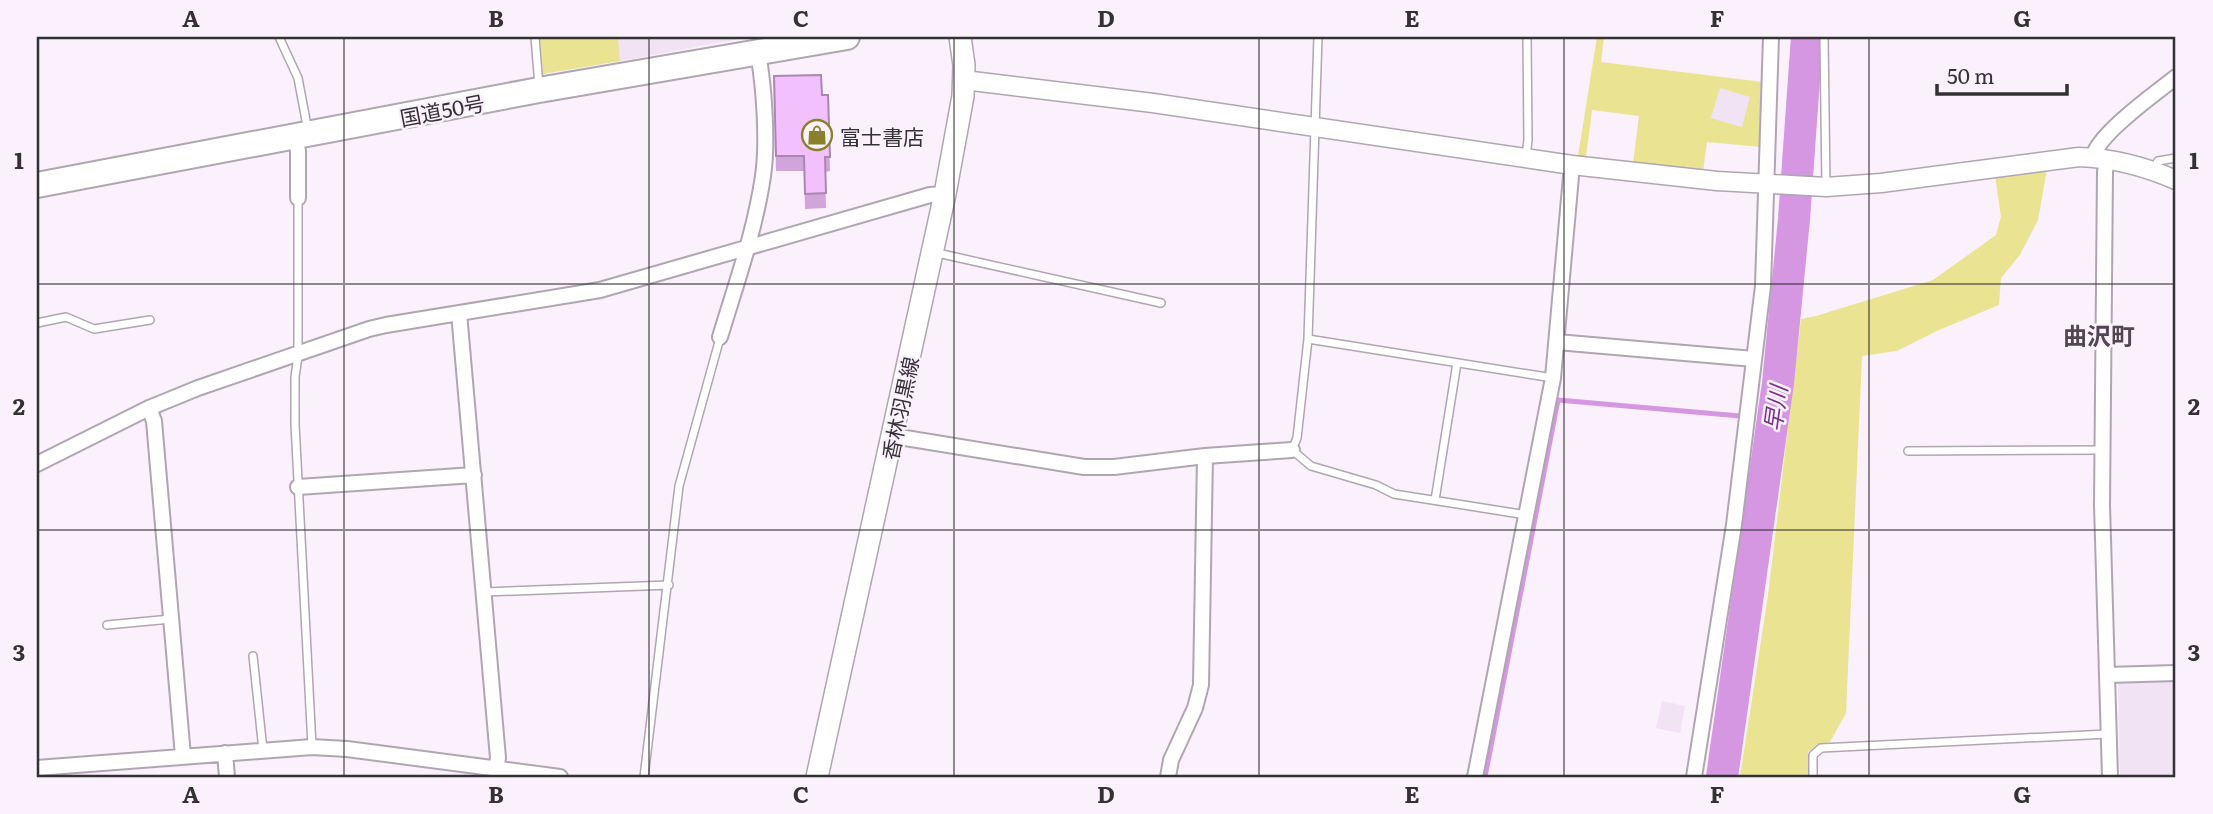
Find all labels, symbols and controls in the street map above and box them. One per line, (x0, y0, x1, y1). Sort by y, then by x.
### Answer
text: A (182, 0, 200, 34)
text: B (488, 0, 504, 34)
text: C (793, 0, 809, 34)
text: D (1097, 0, 1115, 34)
text: E (1404, 0, 1420, 34)
text: F (1710, 0, 1725, 34)
text: G (2013, 0, 2031, 34)
scale bar (1937, 52, 2066, 96)
text: 50 m (1947, 59, 1994, 90)
street label: 国道50号 (397, 86, 487, 132)
shop icon: 富士書店 (800, 118, 834, 152)
place label: 富士書店 (840, 120, 924, 151)
text: 1 (14, 142, 24, 176)
text: 1 (2189, 142, 2199, 176)
district label: 曲沢町 (2063, 317, 2135, 352)
street label: 香林羽黒線 (873, 353, 925, 463)
water label: 早川 (1754, 380, 1794, 433)
text: 2 (13, 388, 25, 422)
text: 2 (2188, 388, 2200, 422)
text: 3 (13, 634, 25, 668)
text: 3 (2188, 634, 2200, 668)
text: A (182, 776, 200, 810)
text: B (488, 776, 504, 810)
text: C (793, 776, 809, 810)
text: D (1097, 776, 1115, 810)
text: E (1404, 776, 1420, 810)
text: F (1710, 776, 1725, 810)
text: G (2013, 776, 2031, 810)

